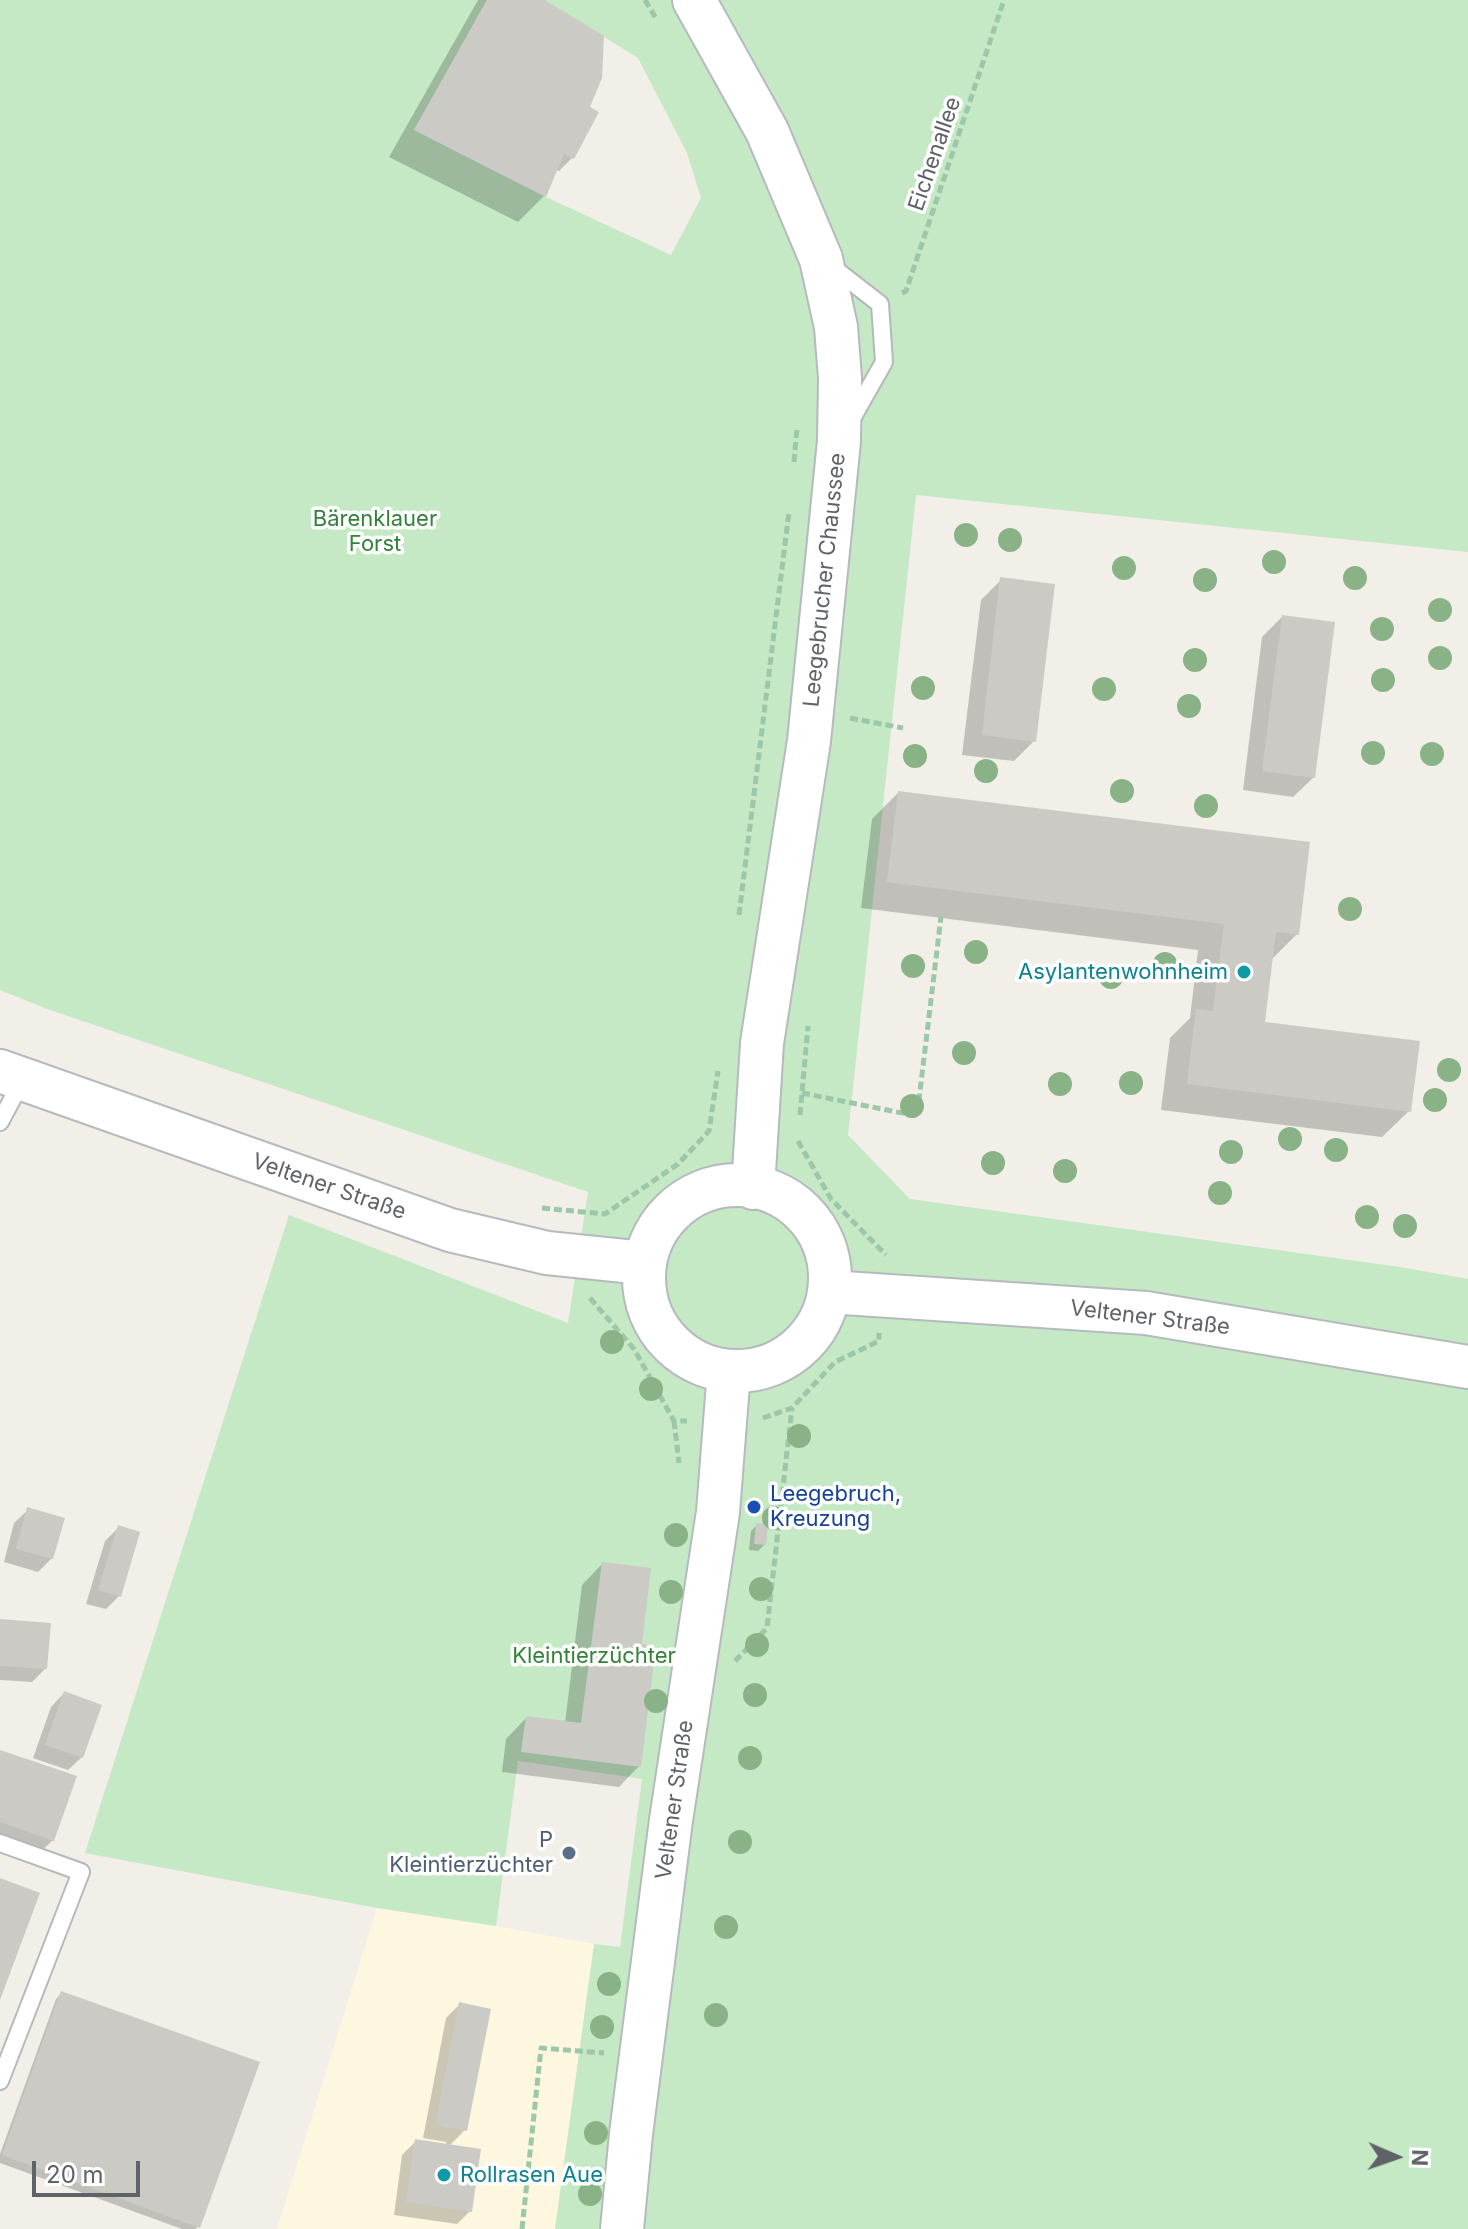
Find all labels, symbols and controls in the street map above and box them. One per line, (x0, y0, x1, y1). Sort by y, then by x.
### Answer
street label: Eichenallee (903, 94, 967, 214)
street label: Leegebrucher Chaussee (799, 452, 851, 708)
park label: Bärenklauer Forst (313, 506, 437, 558)
place label: Asylantenwohnheim (1018, 959, 1228, 985)
marker: Asylantenwohnheim (1235, 963, 1253, 981)
street label: Veltener Straße (249, 1148, 409, 1226)
street label: Veltener Straße (1069, 1295, 1231, 1341)
place label: Leegebruch, Kreuzung (770, 1481, 901, 1532)
marker: Leegebruch, Kreuzung (745, 1498, 763, 1516)
park label: Kleintierzüchter (512, 1643, 676, 1669)
street label: Veltener Straße (651, 1718, 699, 1882)
place label: P Kleintierzüchter (389, 1827, 553, 1878)
marker: P Kleintierzüchter (560, 1844, 578, 1862)
north arrow (1356, 2117, 1436, 2197)
scale bar (36, 2145, 144, 2195)
text: N (1407, 2149, 1433, 2167)
text: 20 m (46, 2160, 104, 2189)
place label: Rollrasen Aue (460, 2162, 603, 2188)
marker: Rollrasen Aue (435, 2166, 453, 2184)

